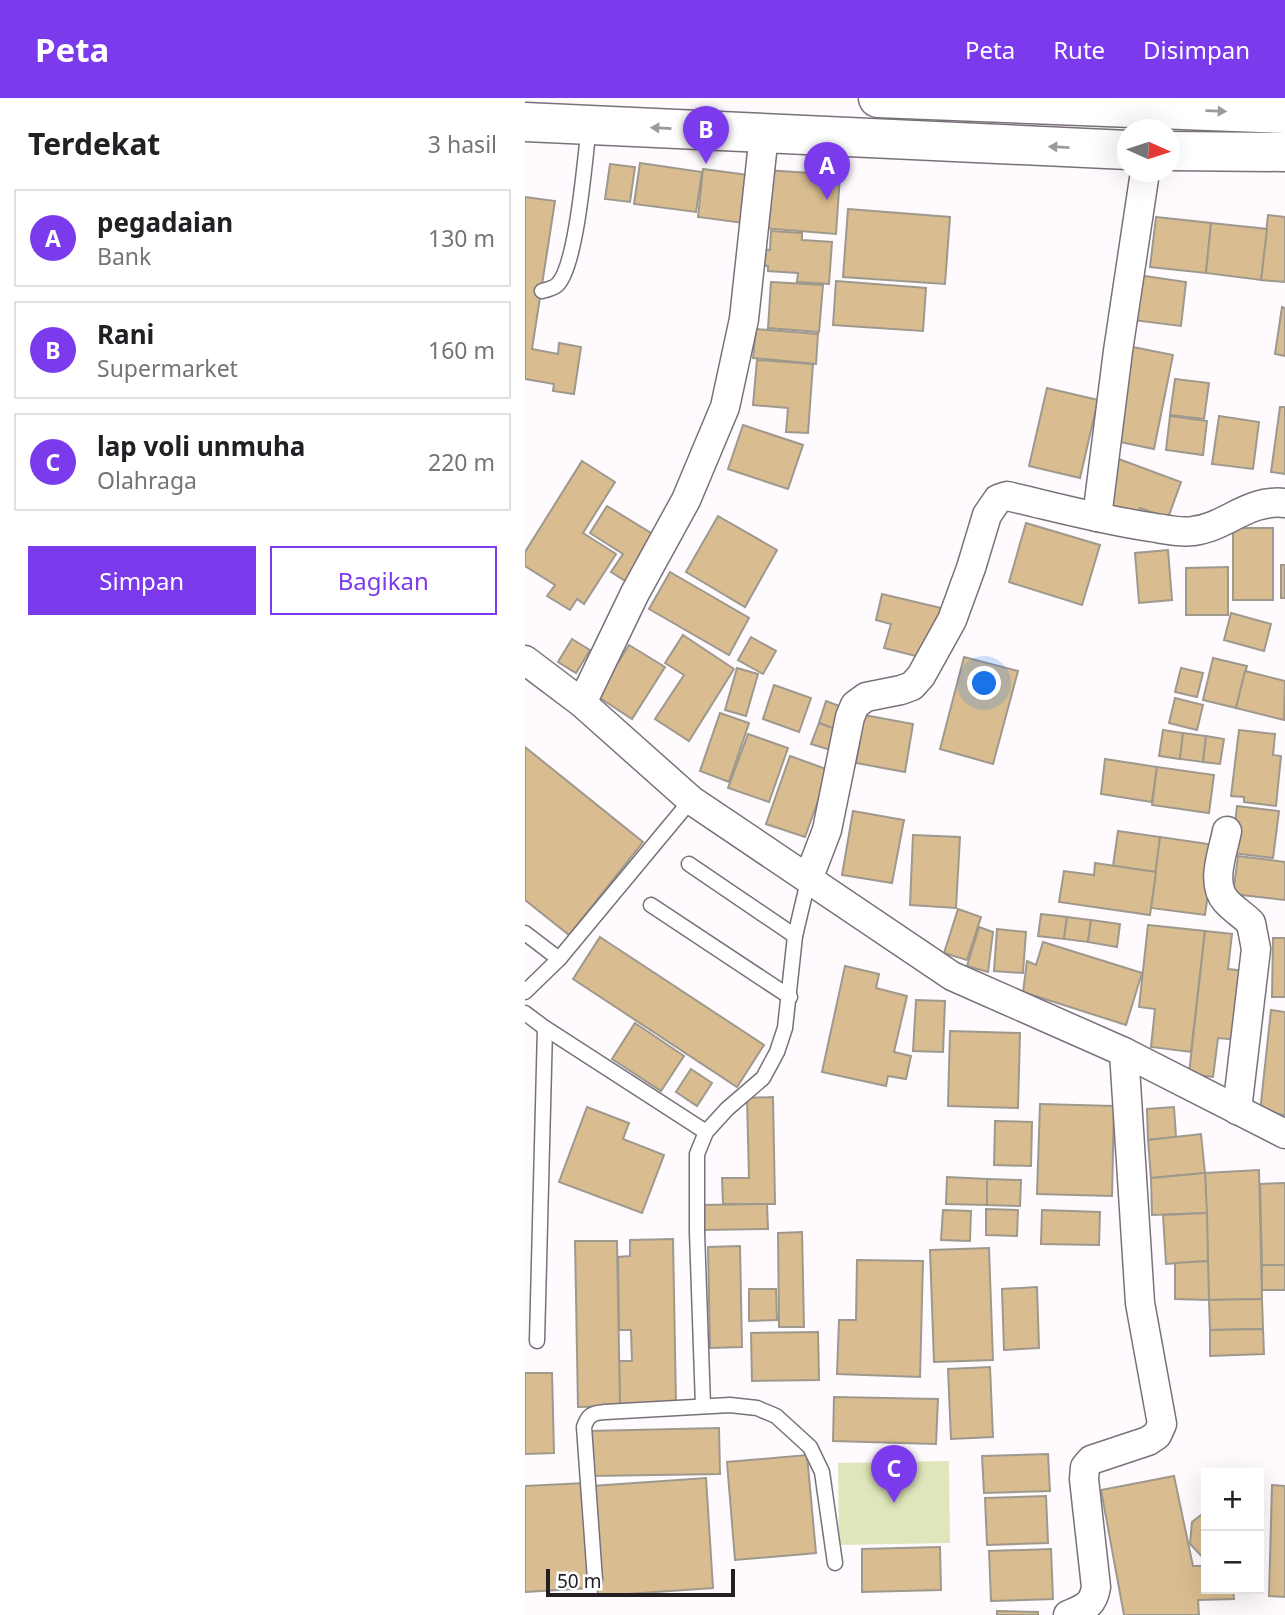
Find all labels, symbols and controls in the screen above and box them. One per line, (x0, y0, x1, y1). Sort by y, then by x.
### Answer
text: Peta (35, 27, 109, 72)
text: Peta (965, 33, 1015, 66)
text: Rute (1053, 33, 1105, 66)
text: Disimpan (1143, 33, 1250, 66)
pin: B (683, 106, 729, 164)
one-way arrow (1205, 106, 1227, 117)
north arrow (1117, 119, 1180, 182)
text: Terdekat (28, 123, 160, 164)
one-way arrow (650, 123, 672, 134)
text: 3 hasil (428, 128, 497, 160)
pin: A (804, 142, 850, 200)
one-way arrow (1048, 142, 1070, 153)
text: pegadaian (97, 204, 233, 240)
text: A (45, 222, 61, 254)
text: 130 m (428, 222, 495, 254)
text: Bank (97, 240, 151, 272)
text: Rani (97, 316, 154, 352)
text: B (45, 334, 61, 366)
text: 160 m (428, 334, 495, 366)
text: Supermarket (97, 352, 238, 384)
text: lap voli unmuha (97, 428, 305, 464)
text: C (46, 446, 60, 478)
text: 220 m (428, 446, 495, 478)
text: Olahraga (97, 464, 197, 496)
button: Simpan (28, 546, 256, 615)
button: Bagikan (270, 546, 497, 615)
your location (967, 666, 1001, 700)
pin: C (871, 1445, 917, 1503)
map controls (1201, 1468, 1264, 1594)
button: + (1201, 1468, 1264, 1531)
button: − (1201, 1531, 1264, 1594)
scale bar (546, 1566, 735, 1598)
text: 50 m (557, 1568, 601, 1594)

